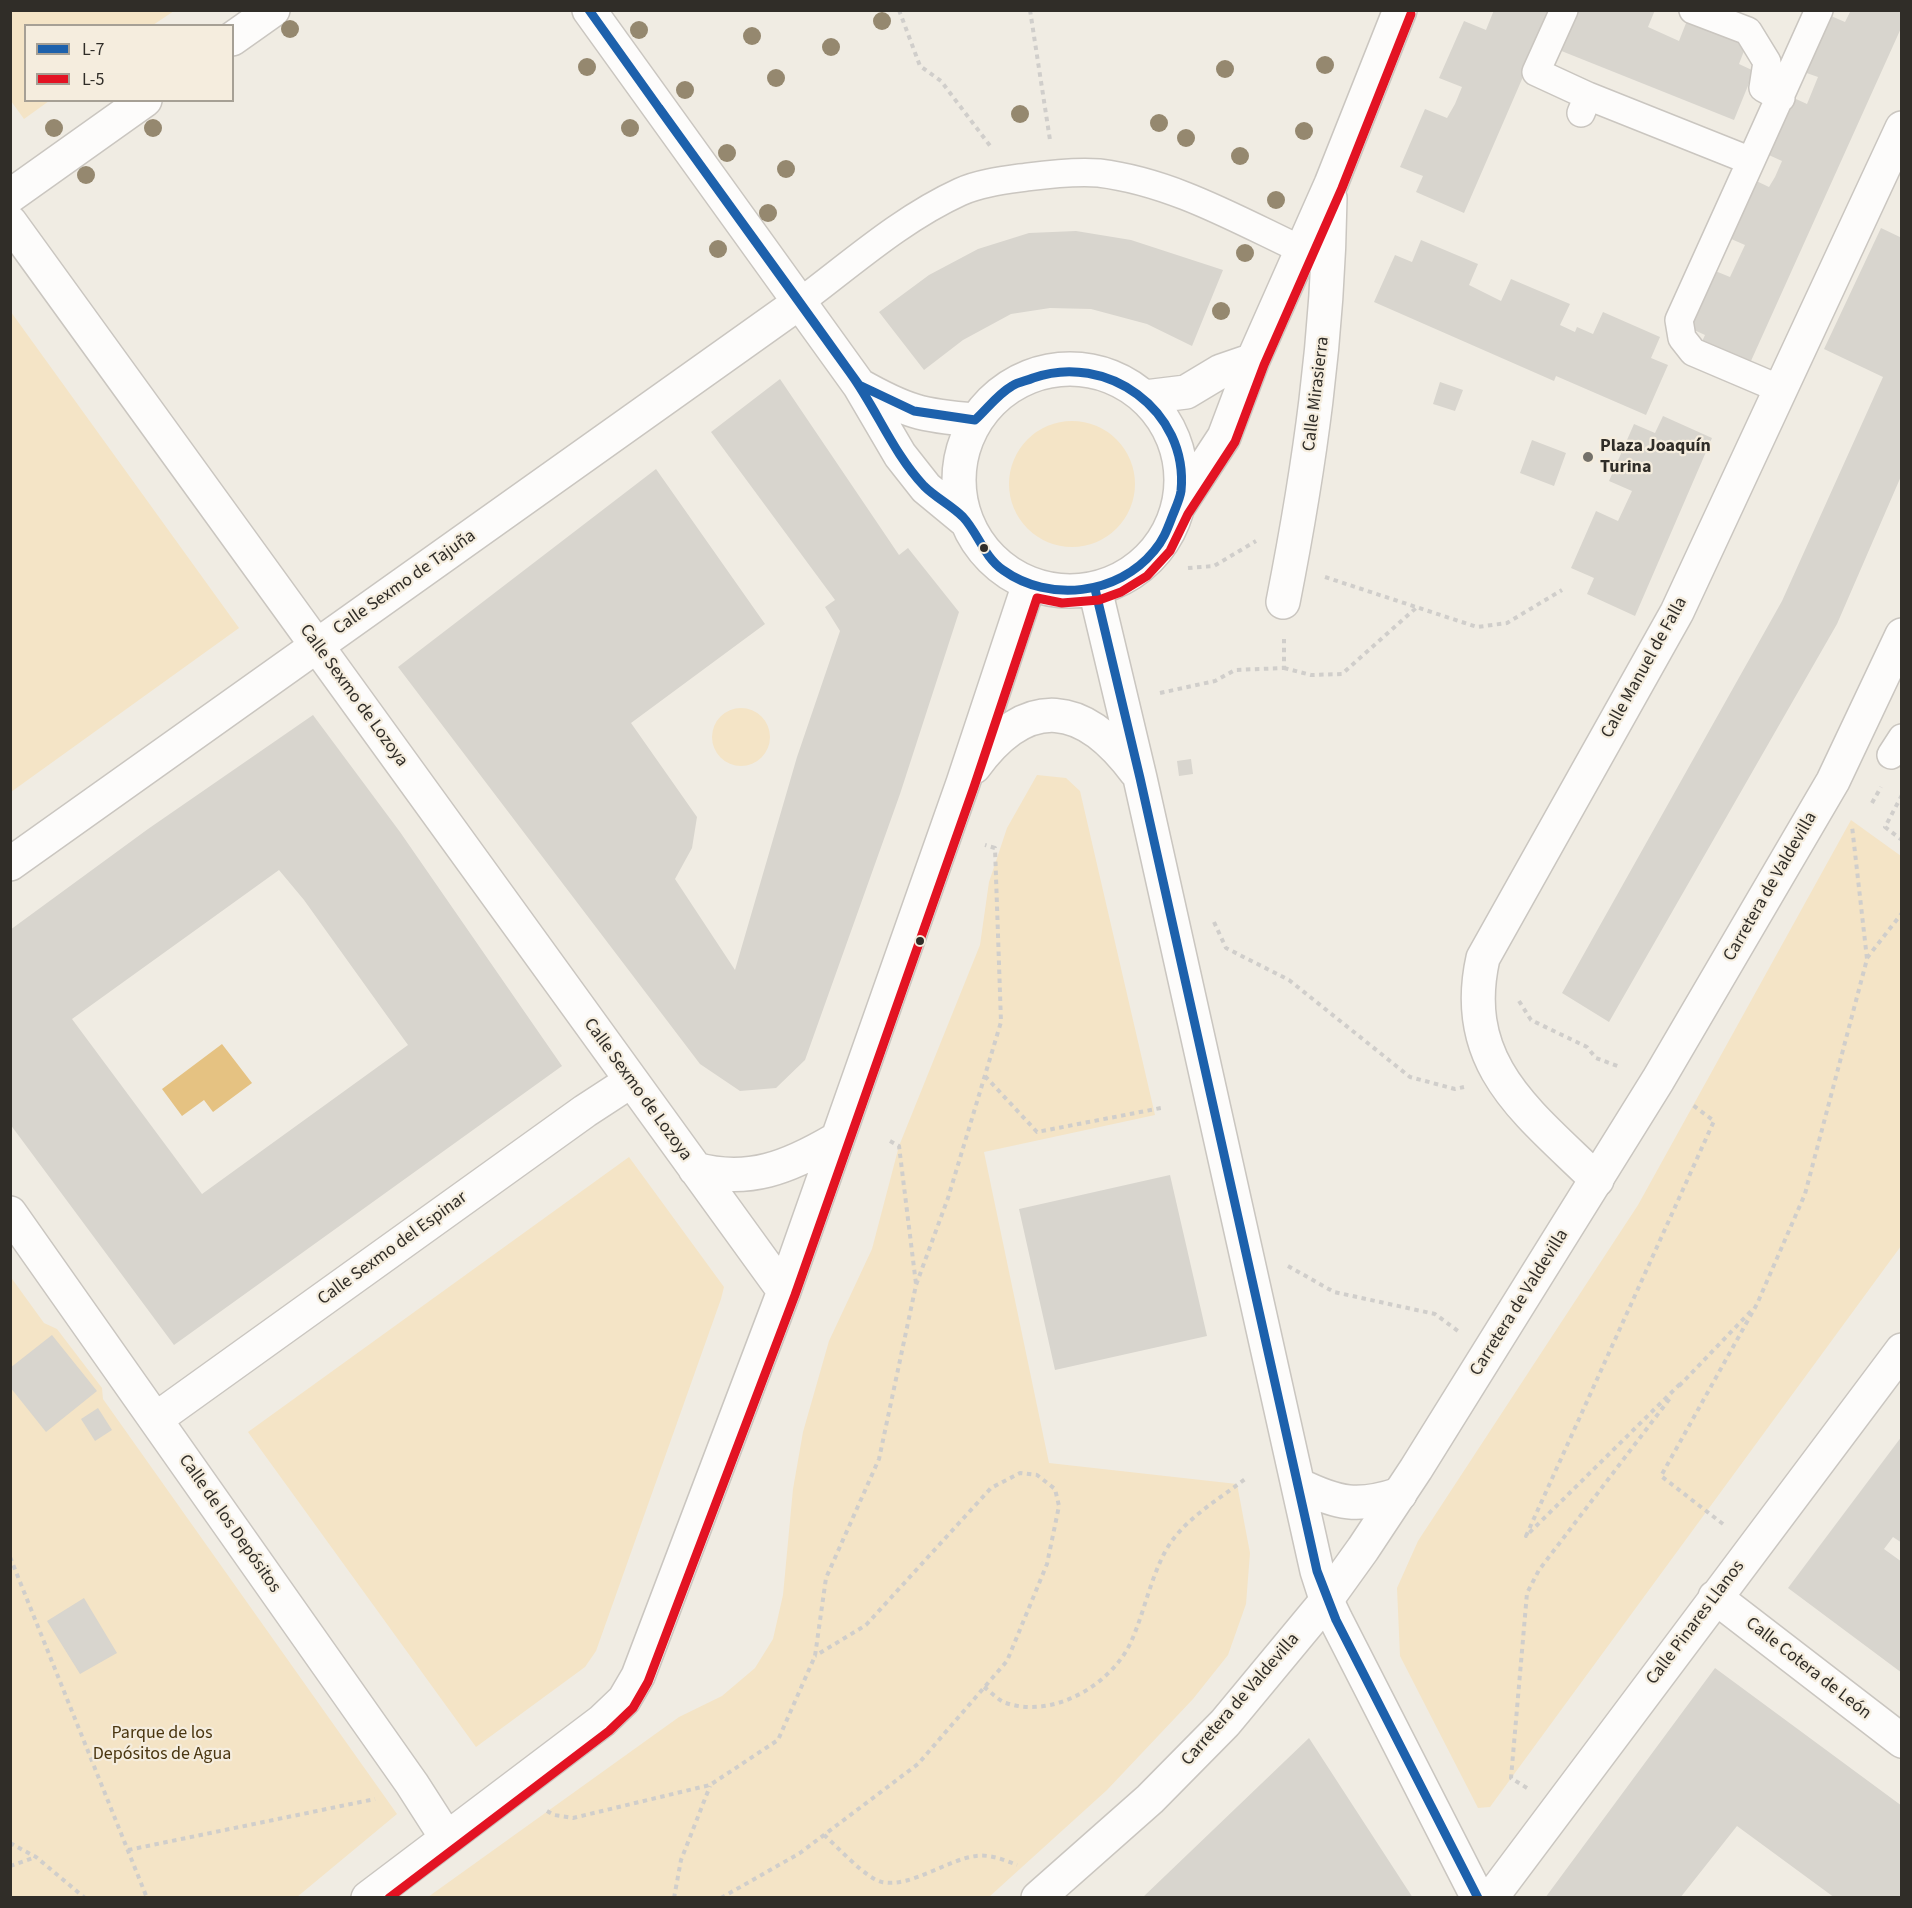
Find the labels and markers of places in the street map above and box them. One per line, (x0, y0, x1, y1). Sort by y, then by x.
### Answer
place label: Plaza Joaquín Turina (1600, 436, 1711, 478)
marker: Plaza Joaquín Turina (1581, 450, 1595, 464)
unlabelled marker (978, 542, 990, 554)
unlabelled marker (914, 935, 926, 947)

